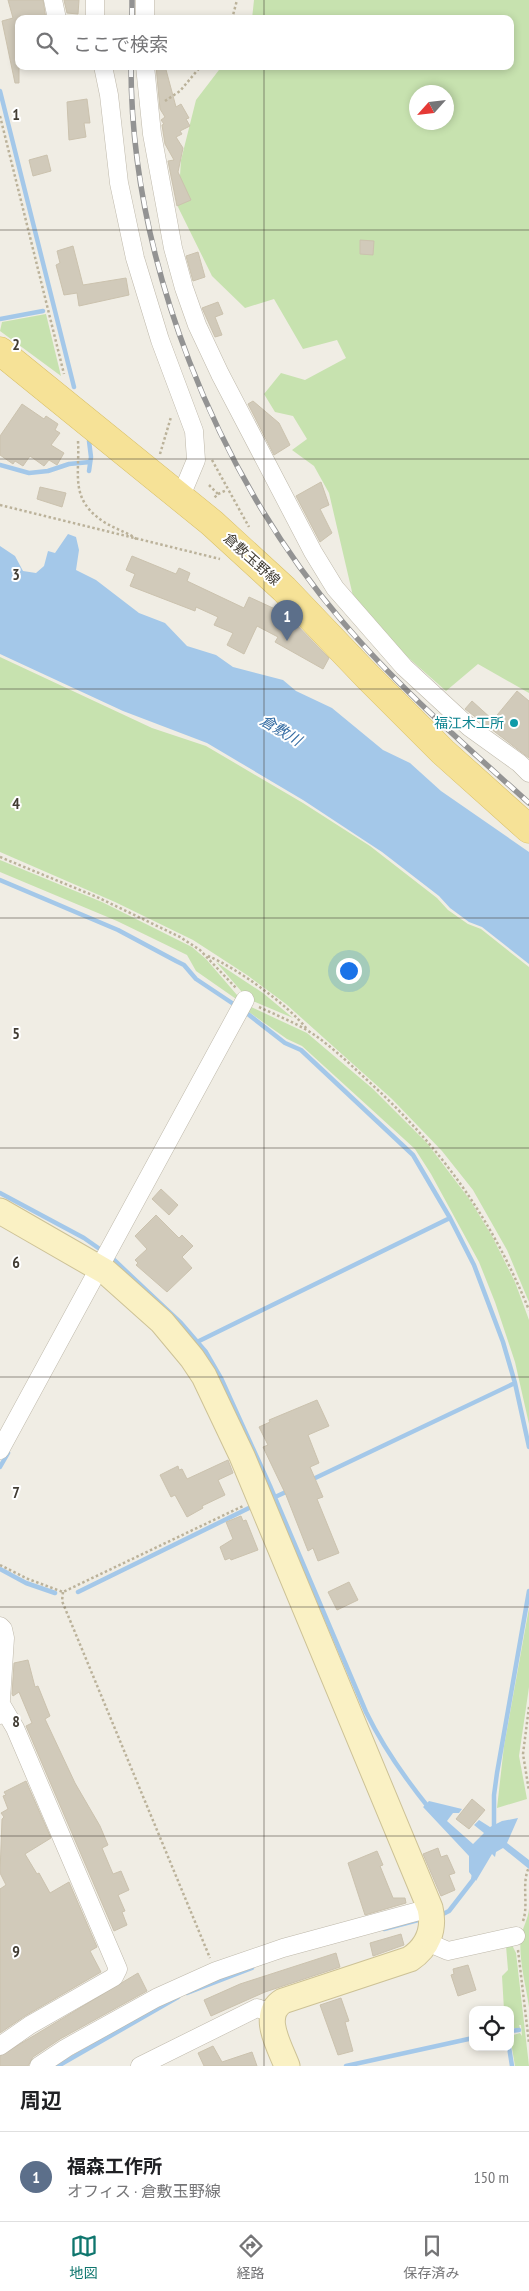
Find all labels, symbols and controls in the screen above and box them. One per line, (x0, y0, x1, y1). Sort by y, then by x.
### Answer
search box (15, 15, 514, 70)
icon: search (33, 29, 61, 57)
text: ここで検索 (73, 32, 168, 56)
north arrow (409, 85, 454, 130)
text: 1 (12, 104, 20, 124)
text: 2 (12, 334, 20, 354)
street label: 倉敷玉野線 (220, 529, 284, 589)
text: 3 (12, 564, 20, 584)
pin: 1 (271, 600, 303, 641)
water label: 倉敷川 (257, 710, 307, 751)
place label: 福江木工所 (434, 714, 504, 732)
marker: 福江木工所 (508, 717, 520, 729)
text: 4 (12, 793, 20, 813)
your location (336, 958, 362, 984)
text: 5 (12, 1023, 20, 1043)
text: 6 (12, 1252, 20, 1272)
text: 7 (12, 1482, 20, 1502)
text: 8 (12, 1711, 20, 1731)
text: 9 (12, 1941, 20, 1961)
map controls (469, 2006, 514, 2051)
button: locate (469, 2006, 514, 2051)
text: 周辺 (20, 2087, 62, 2114)
text: 福森工作所 (67, 2154, 162, 2178)
text: 1 (32, 2167, 40, 2187)
text: 150 m (474, 2167, 509, 2187)
text: オフィス · 倉敷玉野線 (67, 2181, 221, 2201)
tab: 地図 (70, 2232, 98, 2282)
tab: 経路 (237, 2232, 265, 2282)
tab: 保存済み (404, 2232, 460, 2282)

